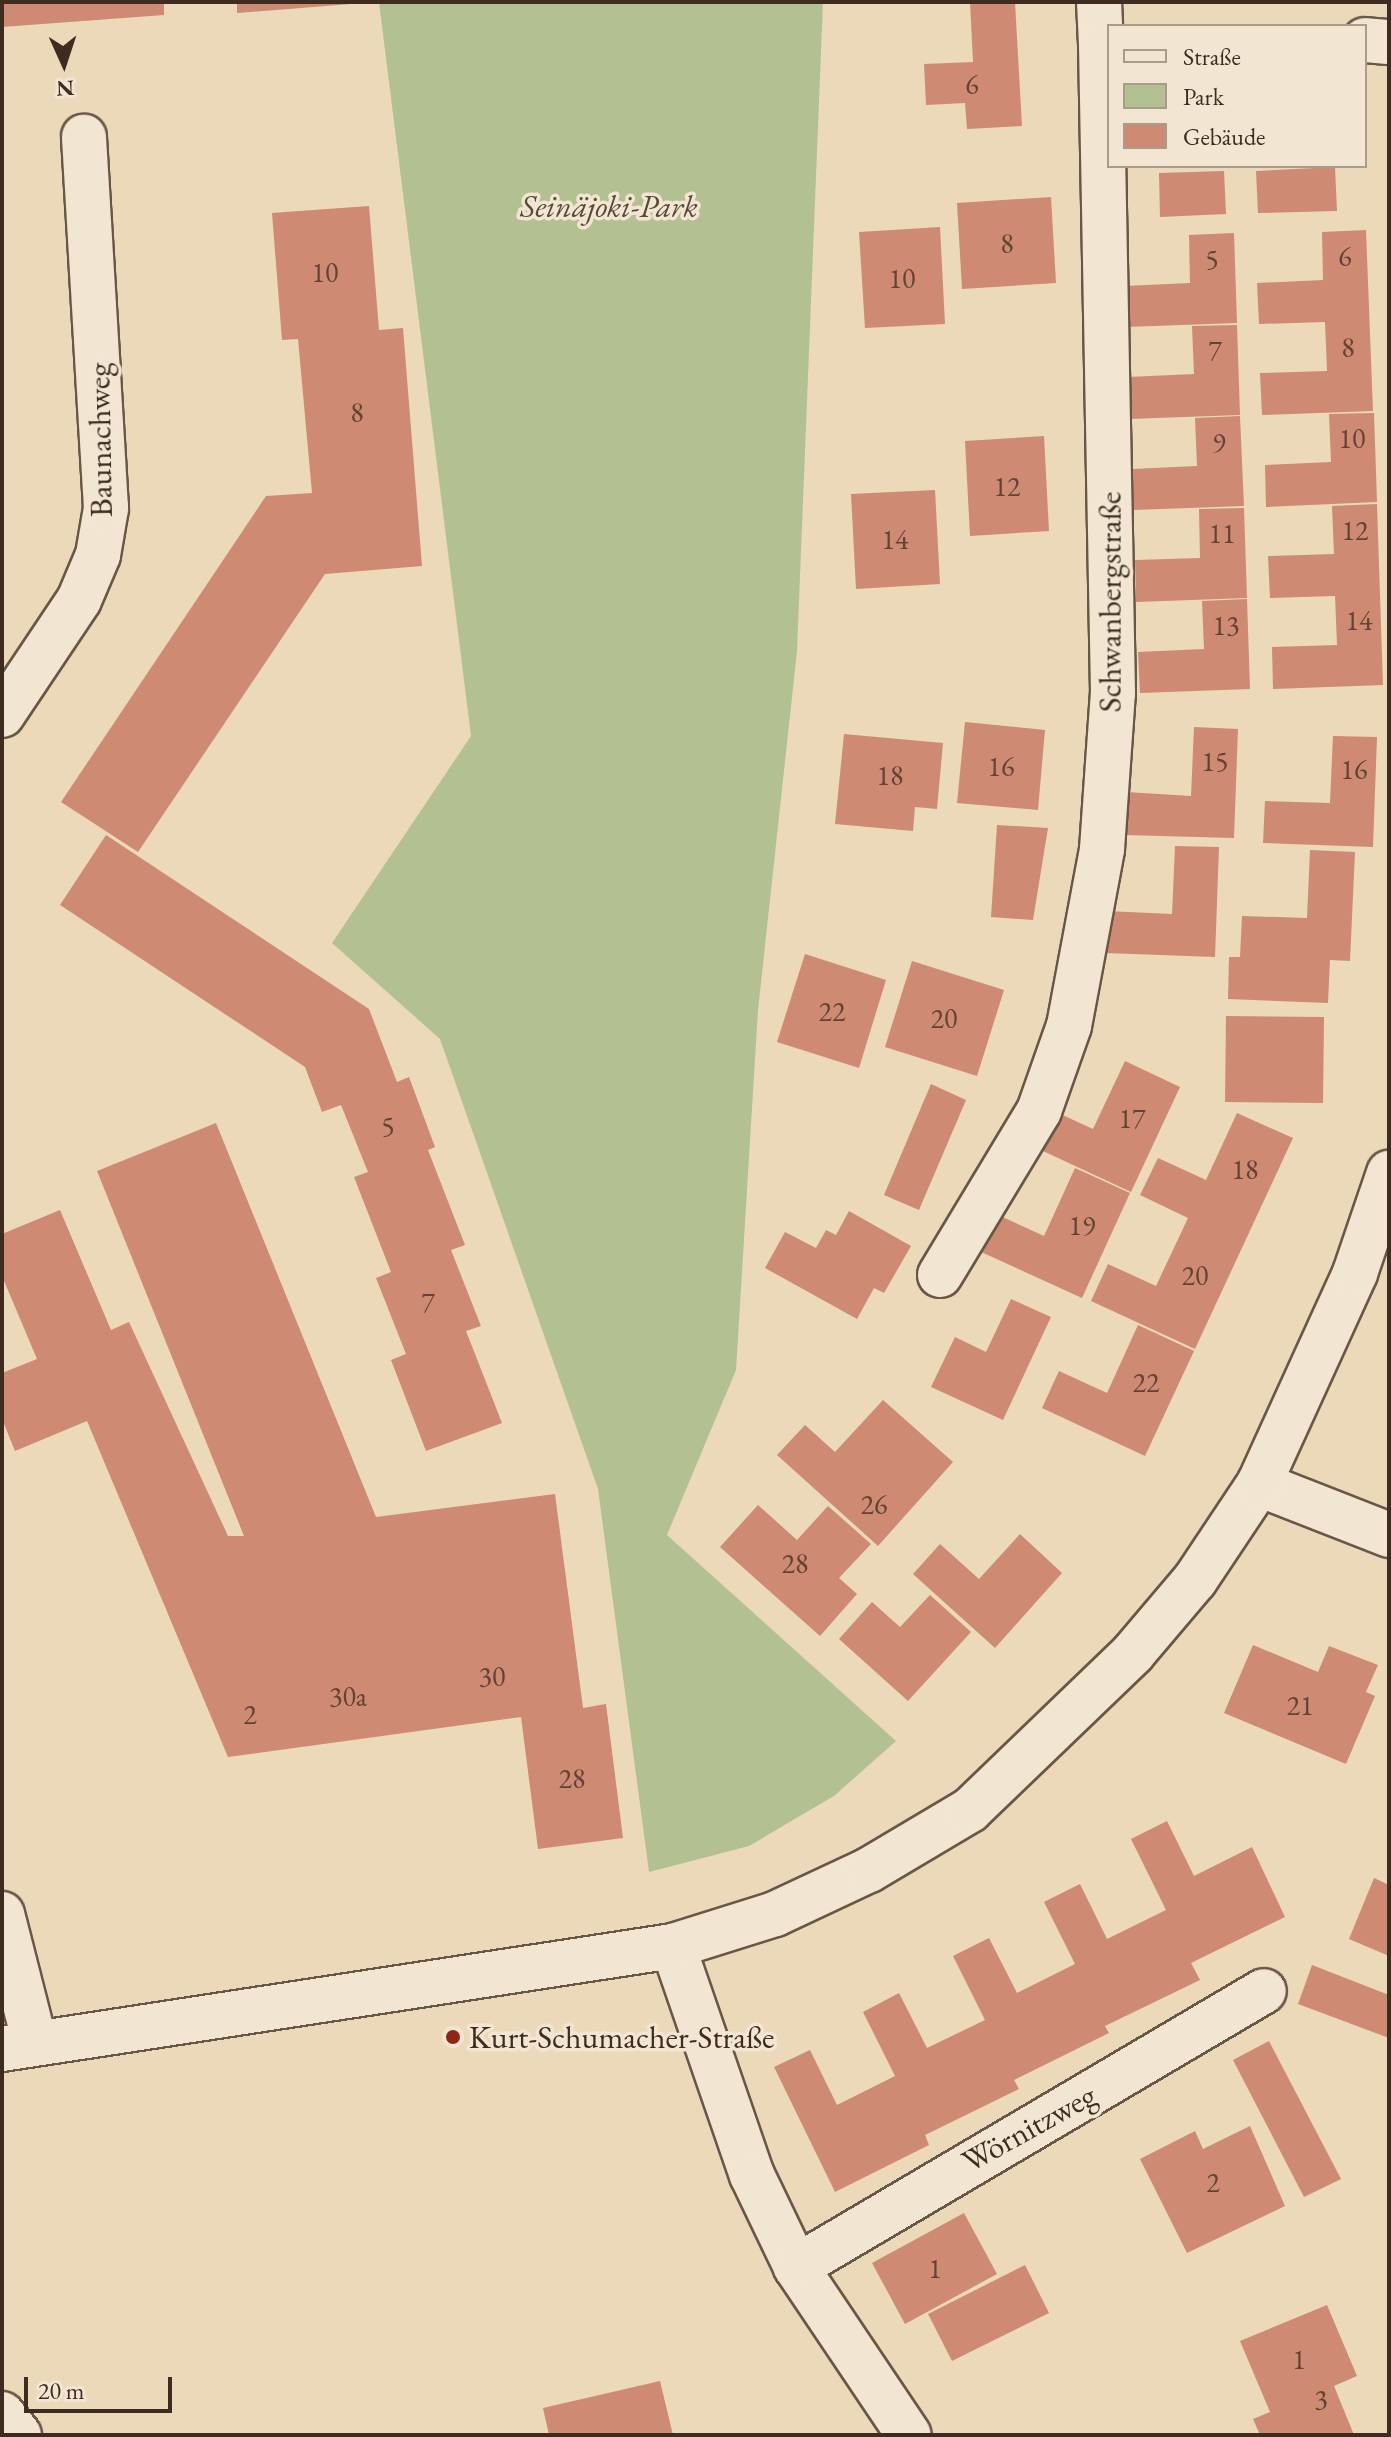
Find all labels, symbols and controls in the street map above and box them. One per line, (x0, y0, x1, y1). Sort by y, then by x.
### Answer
north arrow (24, 24, 104, 104)
legend (1107, 24, 1367, 168)
text: Straße (1183, 41, 1241, 72)
house number: 6 (965, 67, 979, 101)
text: N (56, 74, 75, 103)
text: Park (1183, 81, 1224, 112)
text: Gebäude (1183, 121, 1265, 152)
park label: Seinäjoki-Park (520, 187, 698, 225)
house number: 8 (1000, 226, 1014, 260)
house number: 6 (1338, 239, 1352, 273)
house number: 5 (1205, 242, 1219, 276)
house number: 10 (312, 255, 338, 289)
house number: 10 (889, 261, 915, 295)
house number: 8 (1341, 330, 1355, 364)
house number: 7 (1208, 333, 1222, 367)
street label: Baunachweg (79, 363, 121, 517)
house number: 8 (350, 395, 364, 429)
house number: 10 (1339, 421, 1365, 455)
house number: 9 (1212, 425, 1226, 459)
house number: 12 (994, 469, 1020, 503)
street label: Schwanbergstraße (1091, 492, 1129, 712)
house number: 12 (1342, 513, 1368, 547)
house number: 11 (1209, 516, 1235, 550)
house number: 14 (882, 522, 908, 556)
house number: 14 (1346, 603, 1372, 637)
house number: 13 (1213, 608, 1239, 642)
house number: 15 (1202, 744, 1228, 778)
house number: 16 (988, 749, 1014, 783)
house number: 16 (1341, 752, 1367, 786)
house number: 18 (877, 758, 903, 792)
house number: 22 (819, 994, 845, 1028)
house number: 20 (931, 1001, 957, 1035)
house number: 17 (1119, 1101, 1145, 1135)
house number: 5 (381, 1109, 395, 1143)
house number: 18 (1232, 1152, 1258, 1186)
house number: 19 (1069, 1208, 1095, 1242)
house number: 20 (1182, 1258, 1208, 1292)
house number: 7 (421, 1285, 435, 1319)
house number: 22 (1133, 1365, 1159, 1399)
house number: 26 (861, 1487, 887, 1521)
house number: 28 (782, 1546, 808, 1580)
house number: 30 (479, 1659, 505, 1693)
house number: 30a (329, 1679, 367, 1713)
house number: 21 (1287, 1688, 1313, 1722)
house number: 2 (243, 1697, 257, 1731)
house number: 28 (559, 1761, 585, 1795)
place label: Kurt-Schumacher-Straße (469, 2018, 775, 2056)
marker: Kurt-Schumacher-Straße (444, 2028, 462, 2046)
street label: Wörnitzweg (955, 2076, 1103, 2180)
house number: 2 (1206, 2165, 1220, 2199)
house number: 1 (928, 2251, 942, 2285)
house number: 1 (1292, 2342, 1306, 2376)
scale bar (28, 2361, 176, 2411)
text: 20 m (38, 2375, 85, 2406)
house number: 3 (1314, 2382, 1328, 2416)

